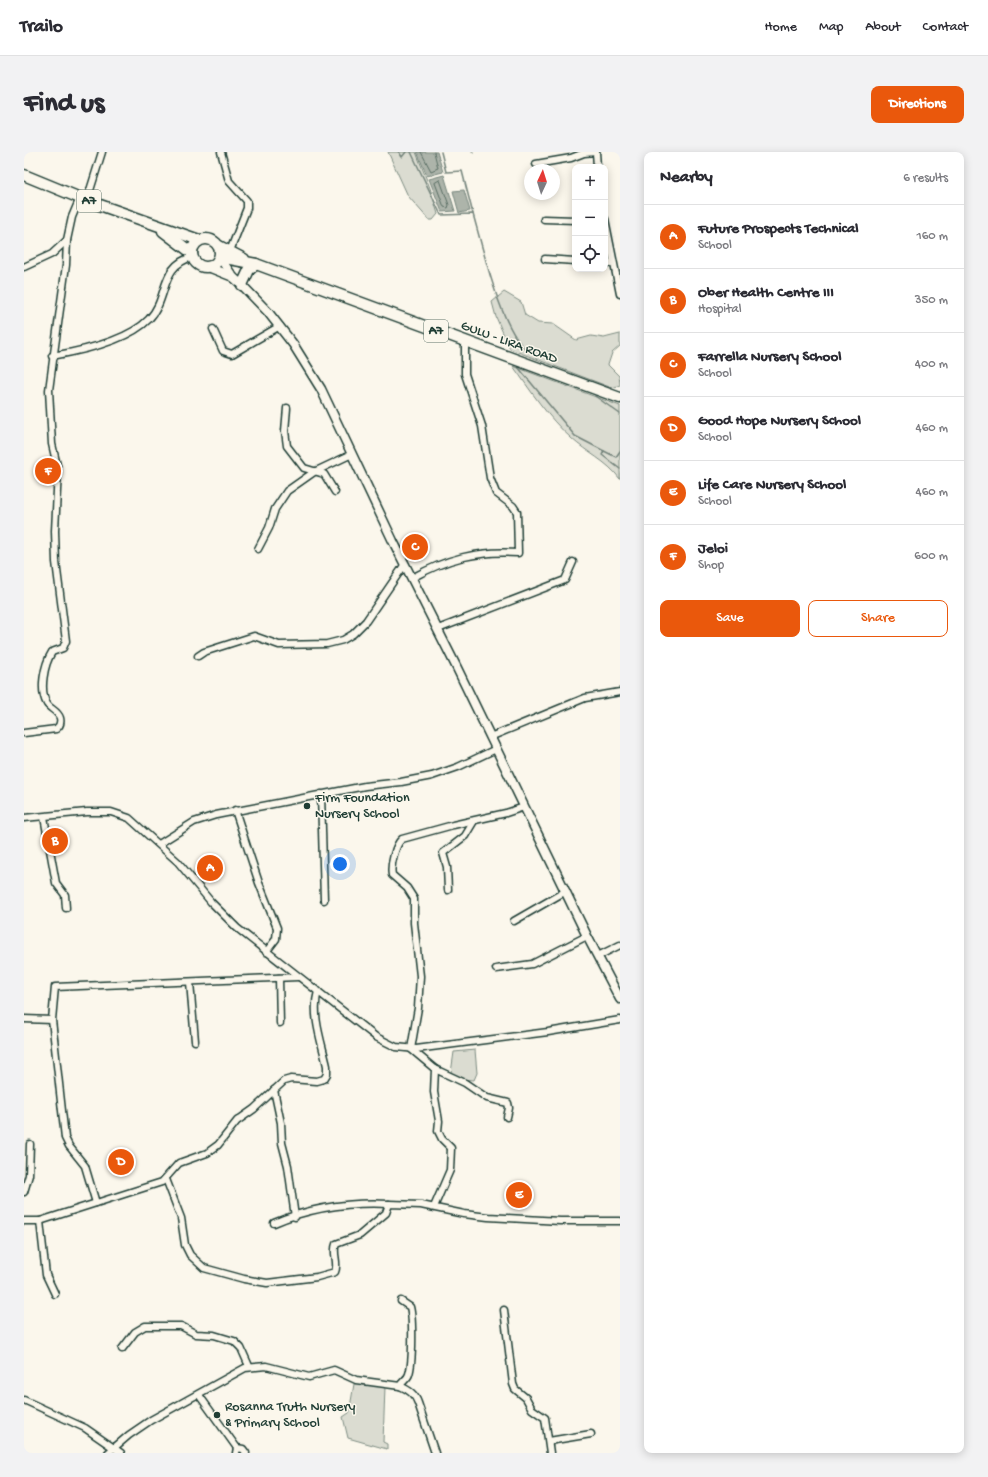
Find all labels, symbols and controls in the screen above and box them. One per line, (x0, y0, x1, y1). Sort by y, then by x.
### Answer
text: Trailo (20, 16, 63, 39)
text: Home (765, 19, 797, 36)
text: Map (819, 19, 843, 36)
text: About (865, 19, 901, 36)
text: Contact (923, 19, 968, 36)
button: Directions (871, 86, 964, 123)
text: Find us (24, 88, 104, 121)
north arrow (524, 164, 560, 200)
map controls (572, 164, 608, 272)
button: + (572, 164, 608, 200)
text: Nearby (660, 168, 713, 188)
text: 6 results (903, 171, 948, 186)
road number: A7 (77, 190, 101, 212)
button: − (572, 200, 608, 236)
text: Future Prospects Technical (698, 220, 859, 238)
text: A (669, 229, 677, 244)
text: 160 m (916, 229, 948, 244)
button: locate (572, 236, 608, 272)
text: School (698, 238, 732, 253)
text: Ober Health Centre III (698, 284, 834, 302)
text: B (670, 293, 676, 308)
text: 350 m (915, 293, 948, 308)
text: Hospital (698, 302, 742, 317)
street label: GULU - LIRA ROAD (458, 318, 561, 369)
road number: A7 (424, 320, 448, 342)
text: Farrella Nursery School (698, 348, 842, 366)
text: C (669, 357, 677, 372)
text: 400 m (915, 357, 948, 372)
text: School (698, 366, 732, 381)
text: Good Hope Nursery School (698, 412, 861, 430)
text: D (669, 421, 677, 436)
text: 460 m (916, 421, 948, 436)
text: School (698, 430, 732, 445)
pin: F (35, 456, 61, 486)
text: Life Care Nursery School (698, 476, 846, 494)
text: E (669, 485, 677, 500)
text: 460 m (916, 485, 948, 500)
text: School (698, 494, 732, 509)
pin: C (402, 532, 428, 562)
text: Jeloi (698, 540, 728, 558)
text: F (670, 549, 676, 564)
text: 600 m (914, 549, 948, 564)
text: Shop (698, 558, 724, 573)
button: Save (660, 600, 800, 637)
button: Share (808, 600, 948, 637)
place label: Firm Foundation Nursery School (314, 790, 410, 823)
marker: Firm Foundation Nursery School (302, 801, 312, 811)
pin: B (42, 826, 68, 856)
pin: A (197, 853, 223, 883)
your location (330, 854, 350, 874)
pin: D (108, 1147, 134, 1177)
pin: E (506, 1180, 532, 1210)
place label: Rosanna Truth Nursery & Primary School (225, 1399, 355, 1432)
marker: Rosanna Truth Nursery & Primary School (212, 1410, 222, 1420)

